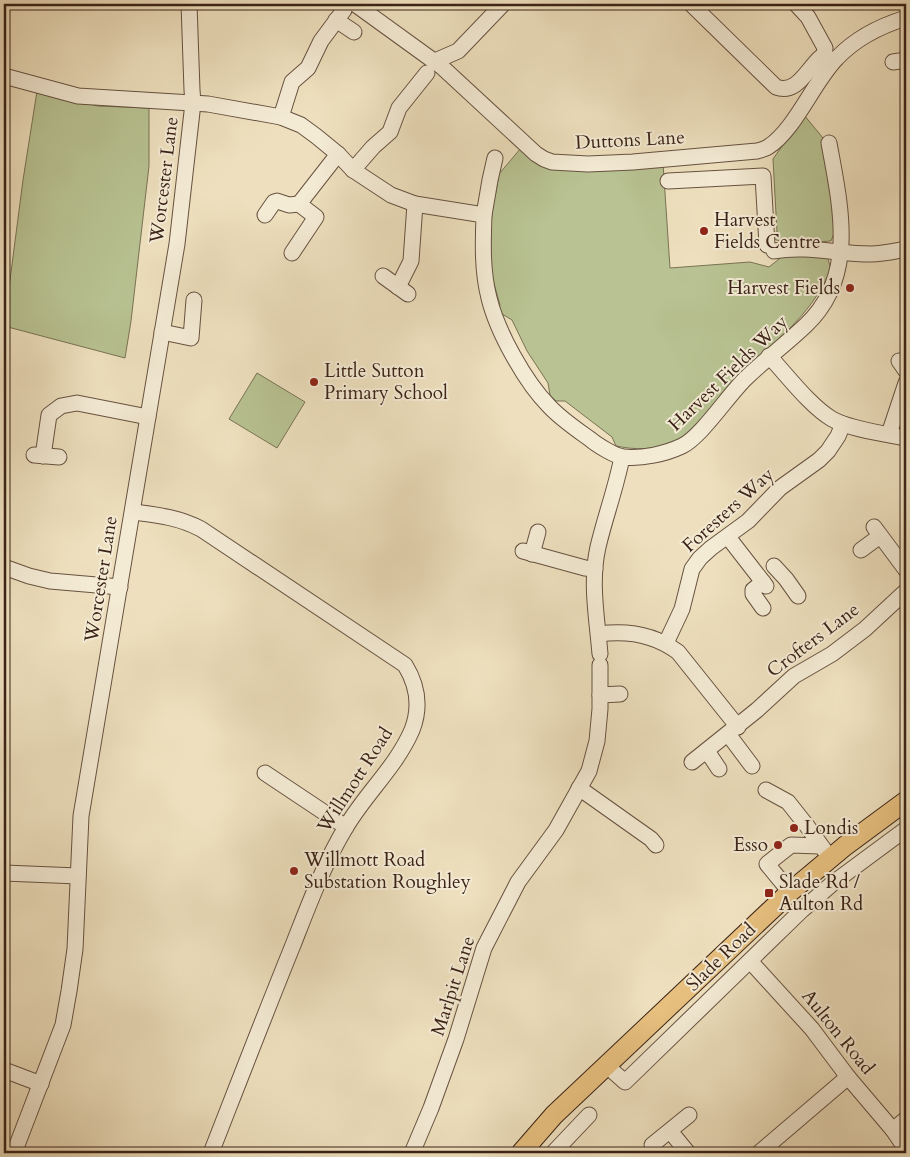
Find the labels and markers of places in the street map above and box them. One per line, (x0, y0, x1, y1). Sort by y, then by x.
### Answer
place label: Harvest Fields Centre (714, 207, 821, 255)
marker: Harvest Fields Centre (698, 225, 710, 237)
place label: Harvest Fields (727, 275, 840, 301)
marker: Harvest Fields (844, 282, 856, 294)
place label: Little Sutton Primary School (324, 358, 448, 406)
marker: Little Sutton Primary School (308, 376, 320, 388)
place label: Londis (804, 815, 858, 841)
marker: Londis (788, 822, 800, 834)
place label: Esso (733, 832, 768, 858)
marker: Esso (772, 839, 784, 851)
place label: Willmott Road Substation Roughley (303, 847, 471, 895)
marker: Willmott Road Substation Roughley (288, 865, 300, 877)
place label: Slade Rd / Aulton Rd (779, 869, 863, 917)
marker: Slade Rd / Aulton Rd (763, 887, 775, 899)

